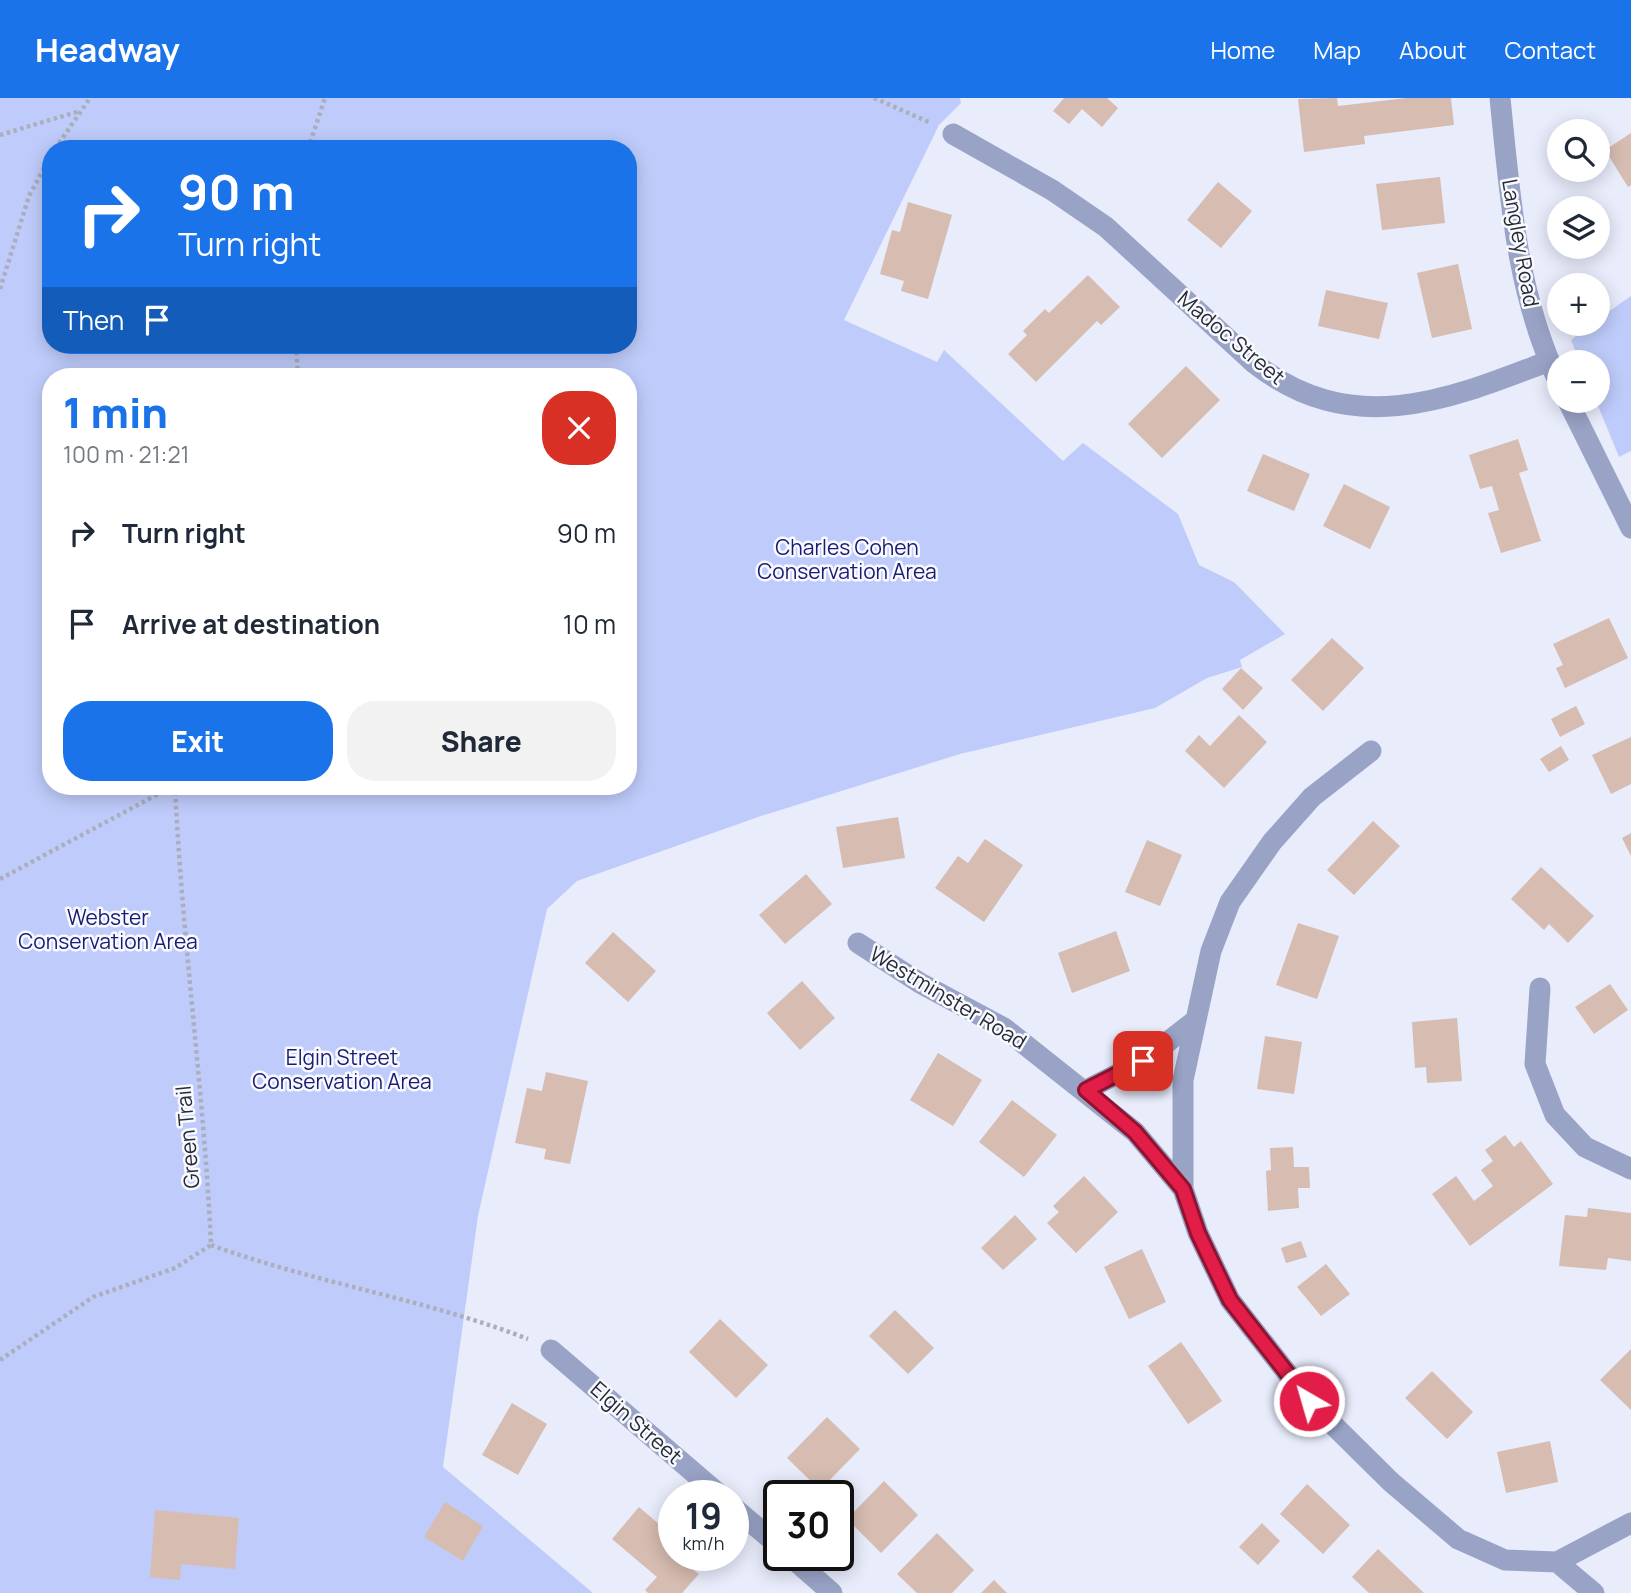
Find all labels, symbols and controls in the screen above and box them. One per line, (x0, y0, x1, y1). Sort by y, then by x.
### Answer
text: Headway (35, 27, 180, 72)
text: Home (1210, 33, 1275, 66)
text: Map (1313, 33, 1361, 66)
text: About (1399, 33, 1467, 66)
text: Contact (1505, 33, 1596, 66)
map controls (1547, 119, 1610, 413)
button: search (1547, 119, 1610, 182)
text: 90 m (178, 158, 295, 225)
icon: right (63, 168, 154, 259)
street label: Langley Road (1496, 177, 1546, 309)
button: layers (1547, 196, 1610, 259)
text: Turn right (178, 222, 321, 266)
button: + (1547, 273, 1610, 336)
street label: Madoc Street (1172, 284, 1291, 390)
icon: arrive (138, 301, 176, 339)
text: Then (63, 302, 124, 338)
button: − (1547, 350, 1610, 413)
text: 1 min (63, 383, 168, 441)
button: close (542, 391, 616, 465)
text: 100 m · 21:21 (63, 438, 190, 470)
icon: right (63, 514, 101, 552)
text: Turn right (122, 515, 246, 551)
text: 90 m (557, 515, 616, 551)
park label: Charles Cohen Conservation Area (757, 533, 937, 585)
icon: arrive (63, 605, 101, 643)
text: Arrive at destination (122, 606, 380, 642)
text: 10 m (563, 606, 616, 642)
button: Exit (63, 701, 333, 781)
button: Share (347, 701, 616, 781)
park label: Webster Conservation Area (18, 903, 198, 955)
street label: Westminster Road (865, 939, 1032, 1055)
pin (1113, 1031, 1173, 1091)
icon: arrive (1124, 1042, 1162, 1080)
park label: Elgin Street Conservation Area (252, 1043, 432, 1095)
street label: Green Trail (169, 1084, 205, 1190)
position arrow (1272, 1364, 1346, 1438)
street label: Elgin Street (585, 1375, 688, 1470)
speed limit sign: 30 (763, 1480, 854, 1571)
text: 19 (685, 1492, 722, 1540)
text: km/h (683, 1531, 724, 1555)

